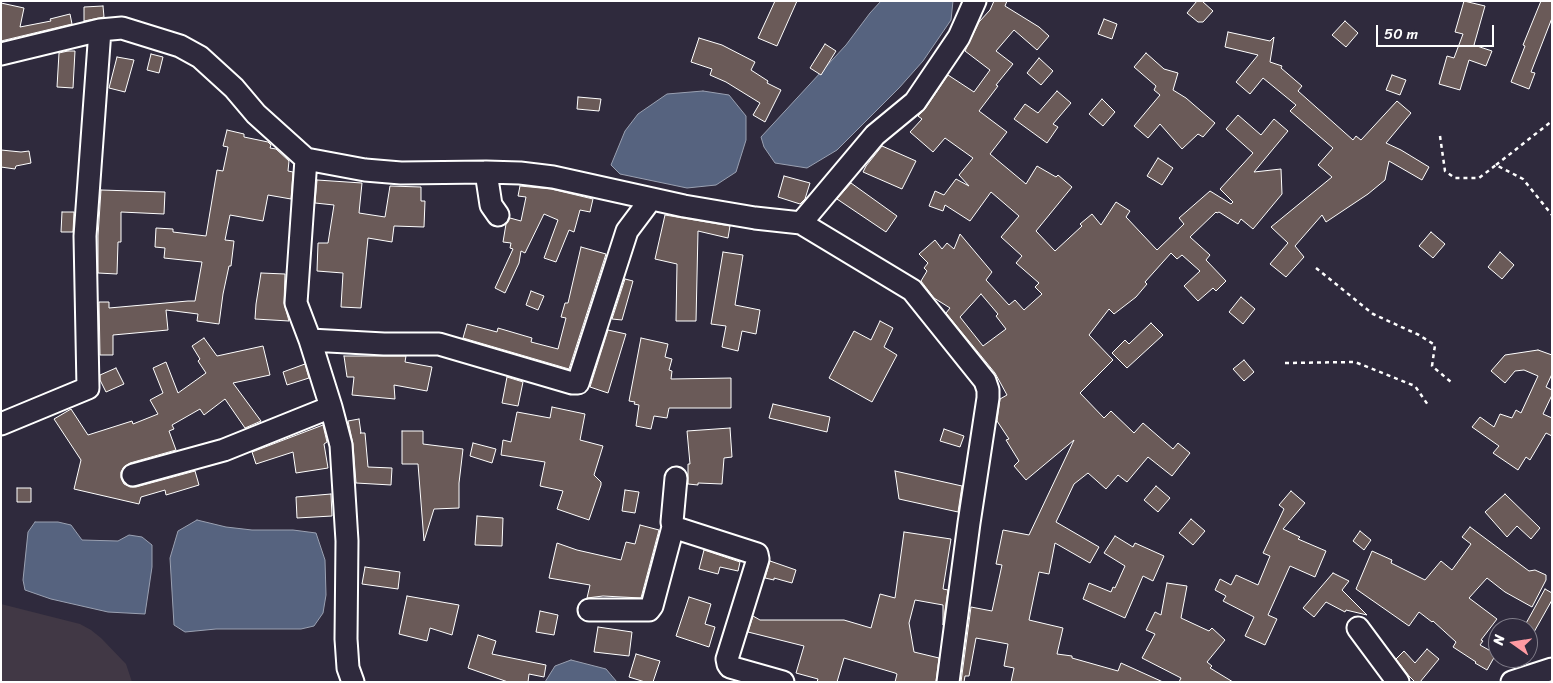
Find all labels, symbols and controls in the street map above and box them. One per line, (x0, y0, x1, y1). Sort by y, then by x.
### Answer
scale bar (1378, 15, 1496, 47)
text: 50 m (1384, 21, 1418, 47)
north arrow (1488, 618, 1538, 668)
text: N (1486, 632, 1512, 647)

